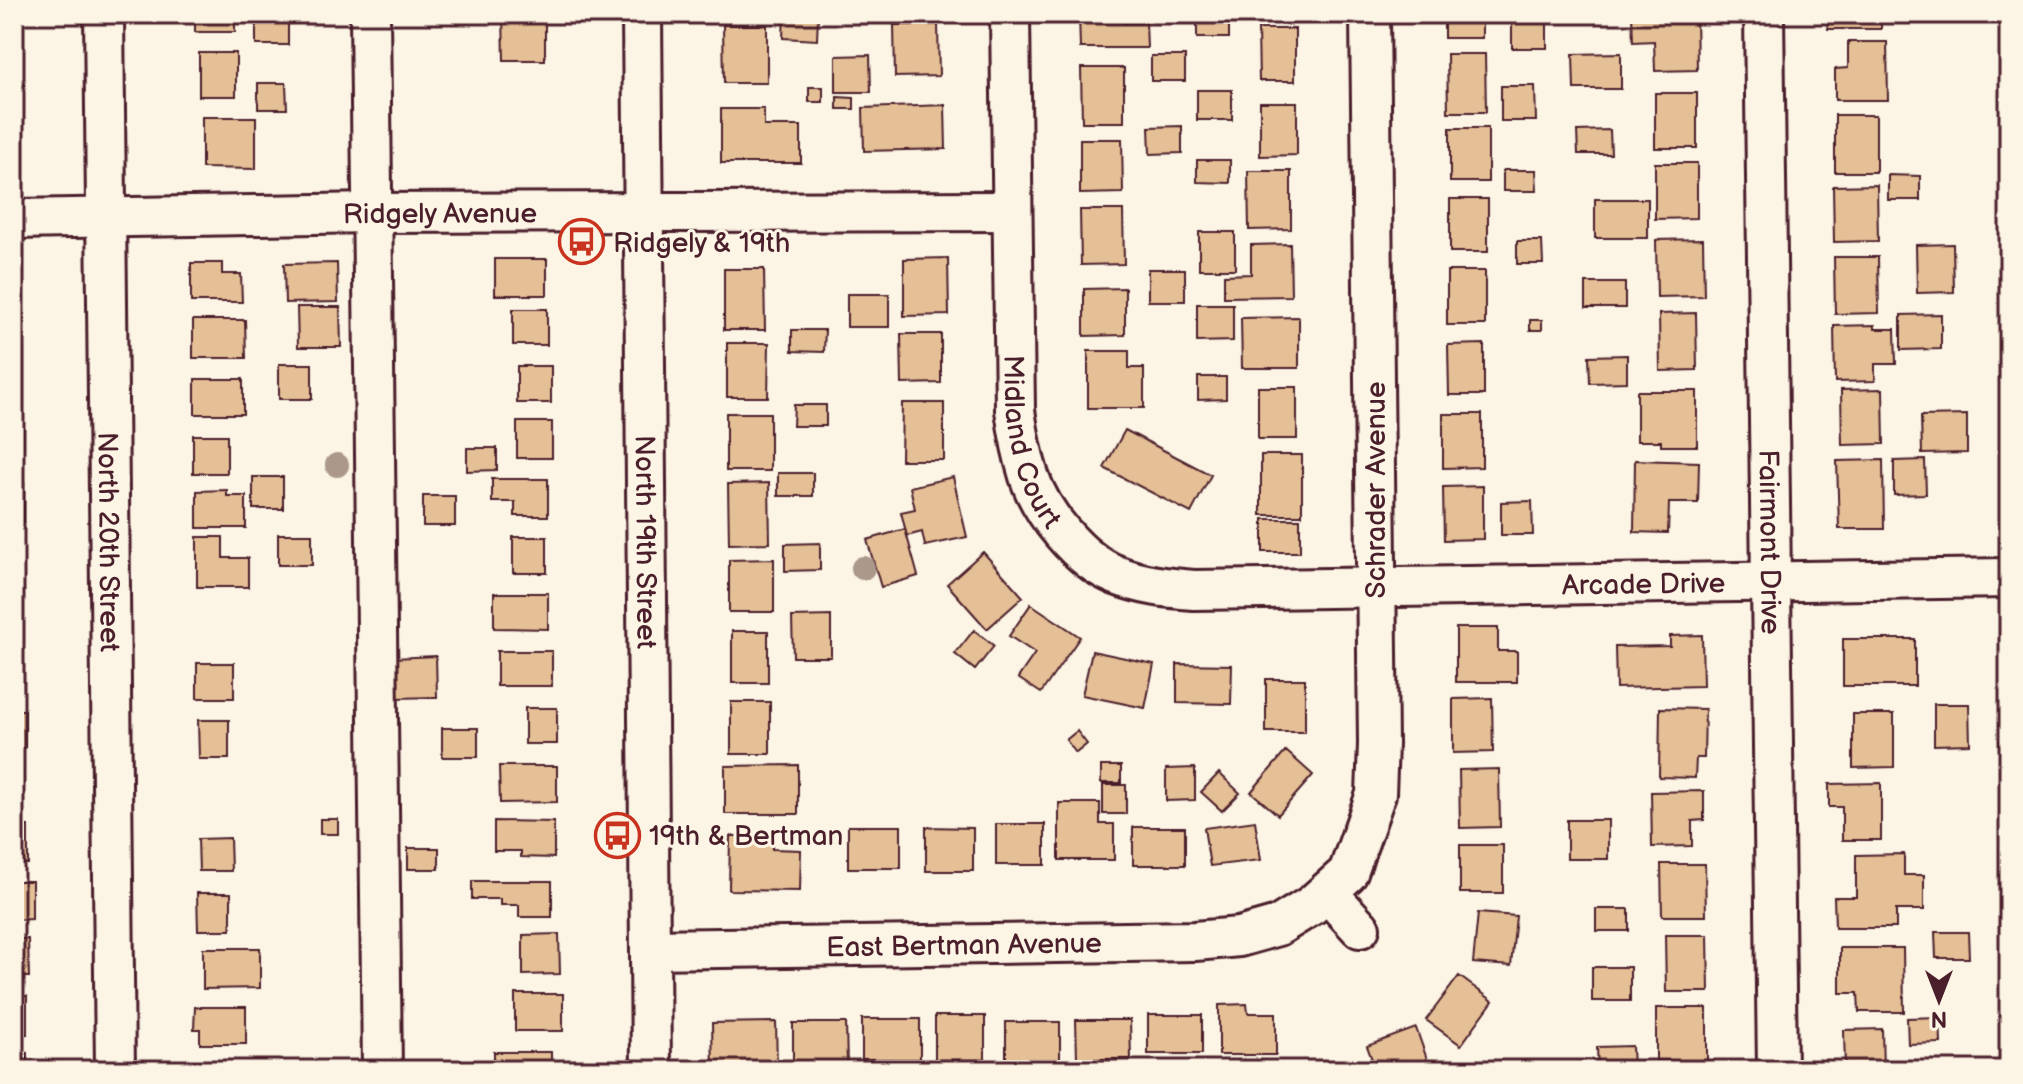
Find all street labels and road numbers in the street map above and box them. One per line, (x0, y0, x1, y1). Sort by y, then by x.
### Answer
street label: Ridgely Avenue (343, 197, 537, 231)
street label: Midland Court (996, 355, 1068, 535)
street label: Schrader Avenue (1360, 381, 1393, 599)
street label: North 20th Street (90, 432, 126, 653)
street label: North 19th Street (628, 435, 662, 650)
street label: Fairmont Drive (1751, 449, 1787, 635)
street label: Arcade Drive (1562, 567, 1726, 603)
street label: East Bertman Avenue (826, 927, 1102, 964)

